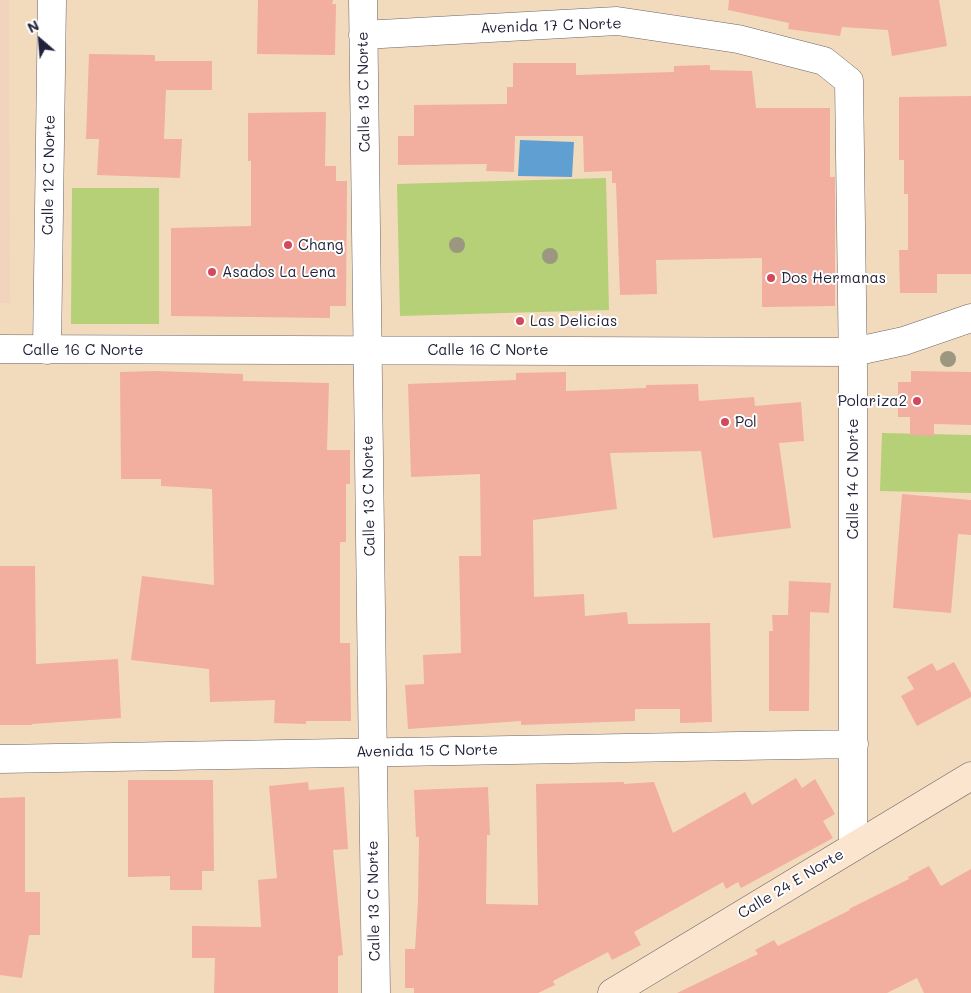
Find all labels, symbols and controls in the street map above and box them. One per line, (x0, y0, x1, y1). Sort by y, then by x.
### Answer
north arrow (15, 15, 65, 65)
text: N (24, 15, 42, 37)
street label: Avenida 17 C Norte (480, 15, 622, 37)
street label: Calle 13 C Norte (354, 31, 374, 153)
street label: Calle 12 C Norte (39, 115, 59, 235)
place label: Chang (298, 236, 344, 254)
marker: Chang (282, 239, 294, 251)
place label: Asados La Lena (222, 263, 336, 281)
marker: Asados La Lena (206, 266, 218, 278)
place label: Dos Hermanas (781, 269, 886, 287)
marker: Dos Hermanas (765, 272, 777, 284)
place label: Las Delicias (530, 312, 617, 330)
marker: Las Delicias (514, 315, 526, 327)
street label: Calle 16 C Norte (22, 341, 144, 359)
street label: Calle 16 C Norte (427, 341, 549, 359)
place label: Polariza2 (838, 392, 907, 410)
marker: Polariza2 (911, 395, 923, 407)
place label: Pol (735, 413, 757, 431)
marker: Pol (719, 416, 731, 428)
street label: Calle 14 C Norte (844, 419, 862, 539)
street label: Calle 13 C Norte (359, 435, 379, 557)
street label: Avenida 15 C Norte (356, 741, 498, 761)
street label: Calle 13 C Norte (364, 840, 384, 962)
street label: Calle 24 E Norte (735, 845, 847, 923)

